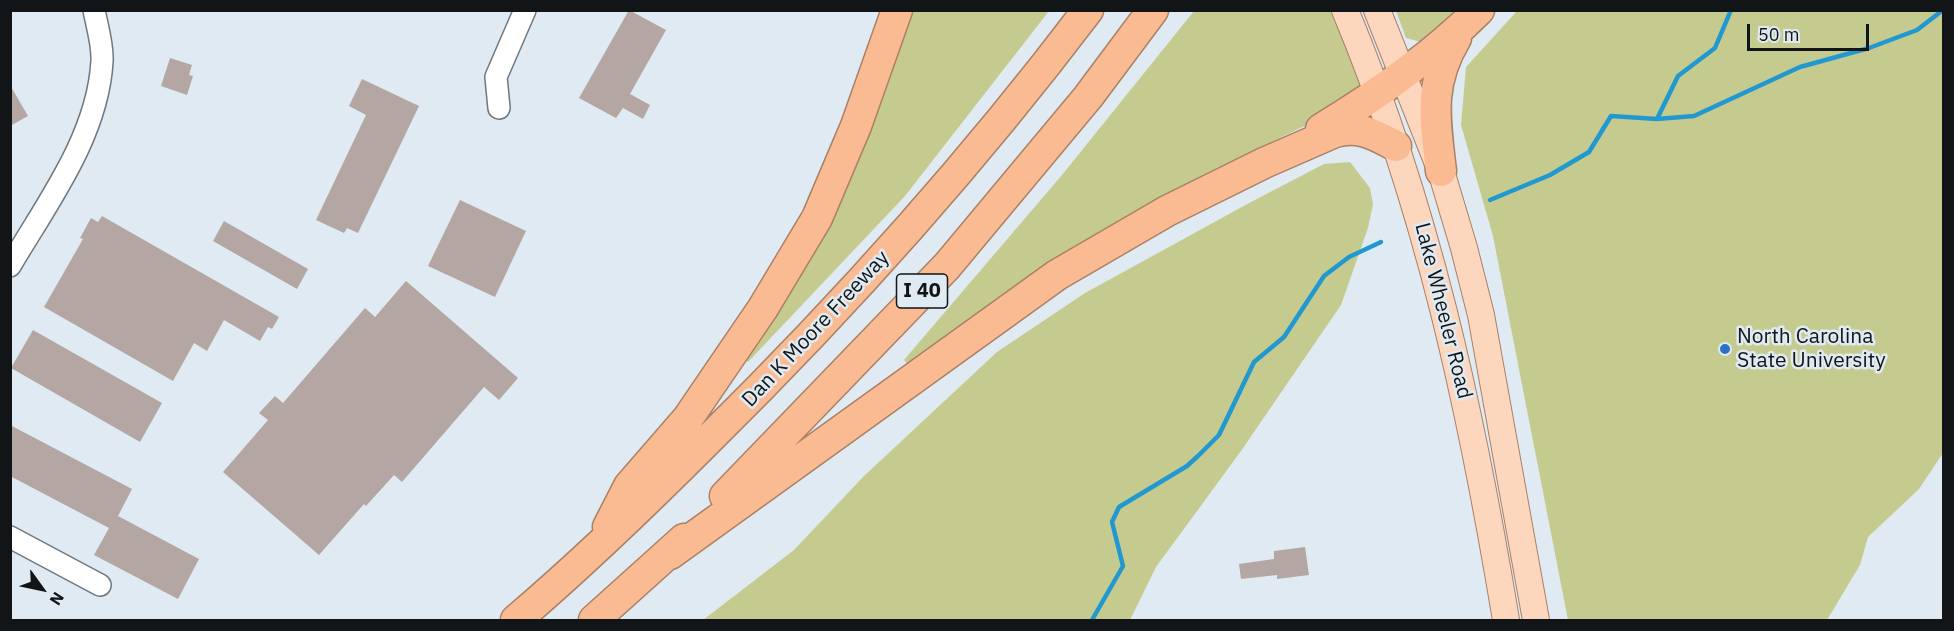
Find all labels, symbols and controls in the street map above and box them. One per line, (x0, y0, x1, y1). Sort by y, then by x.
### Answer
scale bar (1750, 12, 1872, 50)
text: 50 m (1758, 23, 1800, 46)
street label: Lake Wheeler Road (1409, 220, 1477, 402)
street label: Dan K Moore Freeway (737, 246, 895, 412)
road number: I 40 (896, 274, 948, 308)
place label: North Carolina State University (1737, 324, 1886, 374)
marker: North Carolina State University (1718, 342, 1732, 356)
north arrow (12, 559, 72, 619)
text: N (46, 588, 69, 609)

